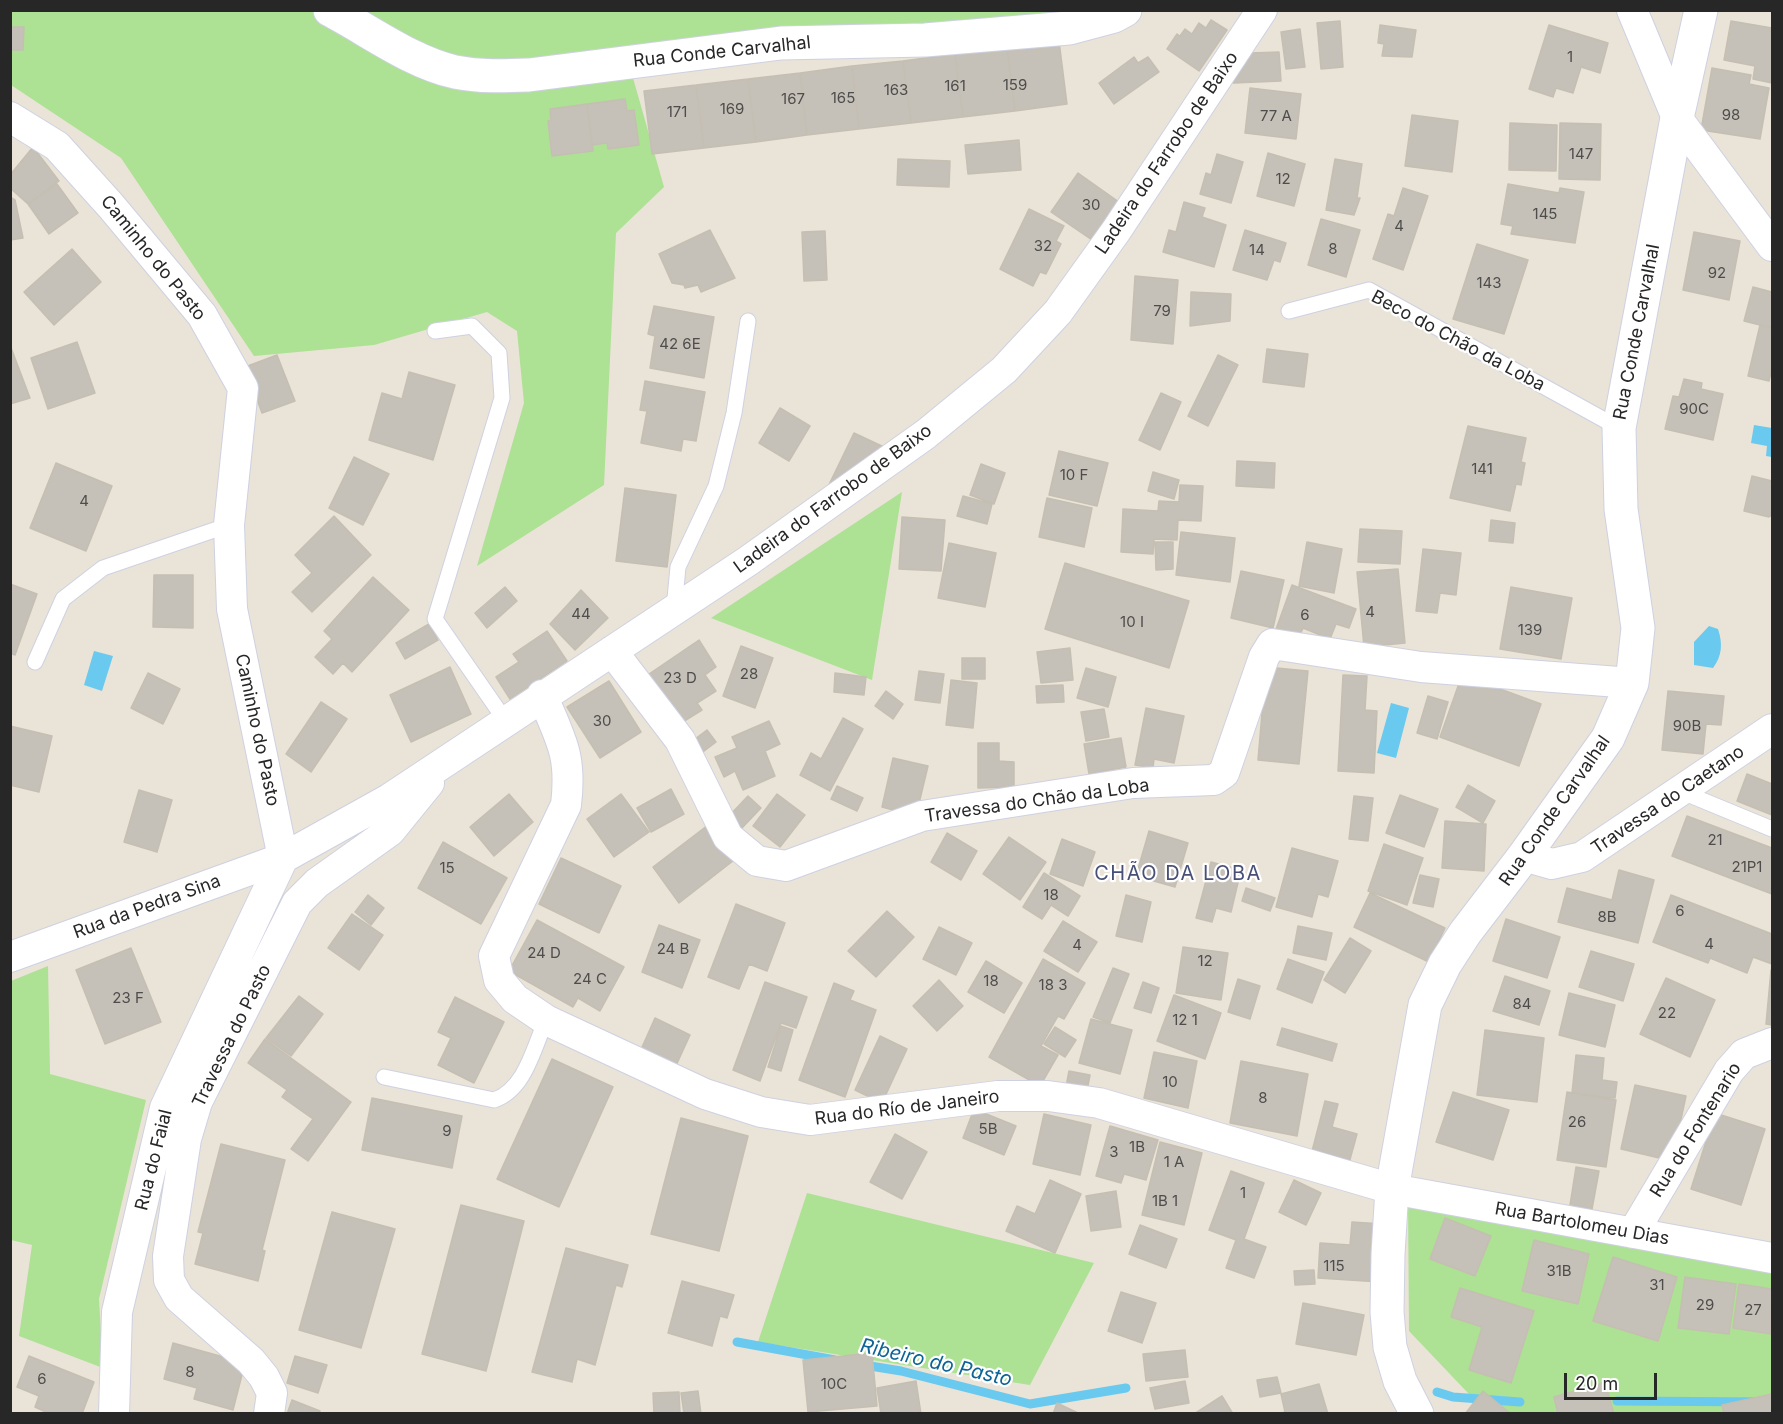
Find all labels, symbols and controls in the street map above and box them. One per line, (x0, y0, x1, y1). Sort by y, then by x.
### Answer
street label: Rua Conde Carvalhal (632, 32, 812, 72)
street label: Ladeira do Farrobo de Baixo (1091, 48, 1243, 258)
house number: 1 (1567, 48, 1573, 66)
house number: 159 (1003, 76, 1027, 94)
house number: 161 (944, 77, 966, 95)
house number: 163 (884, 81, 908, 99)
house number: 165 (831, 89, 855, 107)
house number: 167 (781, 90, 805, 108)
house number: 169 (720, 100, 744, 118)
house number: 171 (667, 103, 687, 121)
house number: 98 (1722, 106, 1740, 124)
house number: 77 A (1260, 107, 1292, 125)
house number: 147 (1569, 145, 1593, 163)
house number: 12 (1275, 170, 1291, 188)
street label: Caminho do Pasto (96, 191, 210, 325)
house number: 30 (1082, 196, 1100, 214)
house number: 145 (1533, 205, 1557, 223)
house number: 4 (1394, 217, 1404, 235)
house number: 32 (1034, 237, 1052, 255)
house number: 8 (1328, 240, 1338, 258)
house number: 14 (1249, 241, 1265, 259)
street label: Rua Conde Carvalhal (1609, 242, 1665, 422)
house number: 92 (1708, 264, 1726, 282)
house number: 143 (1476, 274, 1502, 292)
street label: Beco do Chão da Loba (1368, 286, 1548, 396)
house number: 79 (1153, 302, 1171, 320)
house number: 42 6E (659, 335, 701, 353)
house number: 90C (1679, 400, 1709, 418)
street label: Ladeira do Farrobo de Baixo (730, 420, 936, 578)
house number: 141 (1471, 460, 1493, 478)
house number: 10 F (1060, 466, 1088, 484)
house number: 4 (79, 492, 89, 510)
house number: 4 (1365, 603, 1375, 621)
house number: 44 (571, 605, 591, 623)
house number: 6 (1300, 606, 1310, 624)
house number: 10 I (1120, 613, 1144, 631)
house number: 139 (1518, 621, 1542, 639)
street label: Caminho do Pasto (230, 652, 284, 808)
house number: 28 (740, 665, 758, 683)
house number: 23 D (663, 669, 697, 687)
house number: 30 (593, 712, 611, 730)
house number: 90B (1673, 717, 1701, 735)
street label: Rua Conde Carvalhal (1495, 732, 1615, 890)
street label: Travessa do Caetano (1587, 741, 1749, 859)
street label: Travessa do Chão da Loba (923, 775, 1151, 827)
house number: 21 (1707, 831, 1723, 849)
house number: 21P1 (1732, 858, 1762, 876)
house number: 15 (439, 859, 455, 877)
district label: CHÃO DA LOBA (1094, 862, 1262, 886)
street label: Rua da Pedra Sina (70, 870, 224, 944)
house number: 18 (1043, 886, 1059, 904)
house number: 6 (1675, 902, 1685, 920)
house number: 8B (1597, 908, 1617, 926)
house number: 4 (1704, 935, 1714, 953)
house number: 4 (1072, 936, 1082, 954)
house number: 24 B (657, 940, 689, 958)
house number: 24 D (527, 944, 561, 962)
house number: 12 (1197, 952, 1213, 970)
street label: Travessa do Pasto (188, 961, 276, 1111)
house number: 24 C (573, 970, 607, 988)
house number: 18 (983, 972, 999, 990)
house number: 18 3 (1039, 976, 1067, 994)
house number: 23 F (112, 989, 144, 1007)
house number: 84 (1513, 995, 1531, 1013)
house number: 22 (1658, 1004, 1676, 1022)
house number: 12 1 (1172, 1011, 1198, 1029)
street label: Rua do Fontenario (1646, 1059, 1746, 1201)
house number: 10 (1162, 1073, 1178, 1091)
street label: Rua do Río de Janeiro (813, 1086, 1001, 1130)
house number: 8 (1258, 1089, 1268, 1107)
street label: Rua do Faial (131, 1107, 177, 1213)
house number: 26 (1568, 1113, 1586, 1131)
house number: 5B (979, 1120, 997, 1138)
house number: 9 (442, 1122, 452, 1140)
house number: 1B (1129, 1138, 1145, 1156)
house number: 3 (1109, 1143, 1119, 1161)
house number: 1 A (1164, 1153, 1184, 1171)
house number: 1 (1240, 1184, 1246, 1202)
house number: 1B 1 (1152, 1192, 1178, 1210)
street label: Rua Bartolomeu Dias (1493, 1198, 1671, 1250)
house number: 115 (1323, 1257, 1345, 1275)
house number: 31B (1546, 1262, 1572, 1280)
house number: 31 (1649, 1276, 1665, 1294)
house number: 29 (1696, 1296, 1714, 1314)
house number: 27 (1744, 1301, 1762, 1319)
water label: Ribeiro do Pasto (858, 1334, 1014, 1392)
scale bar (1567, 1361, 1660, 1399)
house number: 8 (185, 1363, 195, 1381)
house number: 6 (37, 1370, 47, 1388)
text: 20 m (1575, 1373, 1618, 1394)
house number: 10C (821, 1375, 847, 1393)

